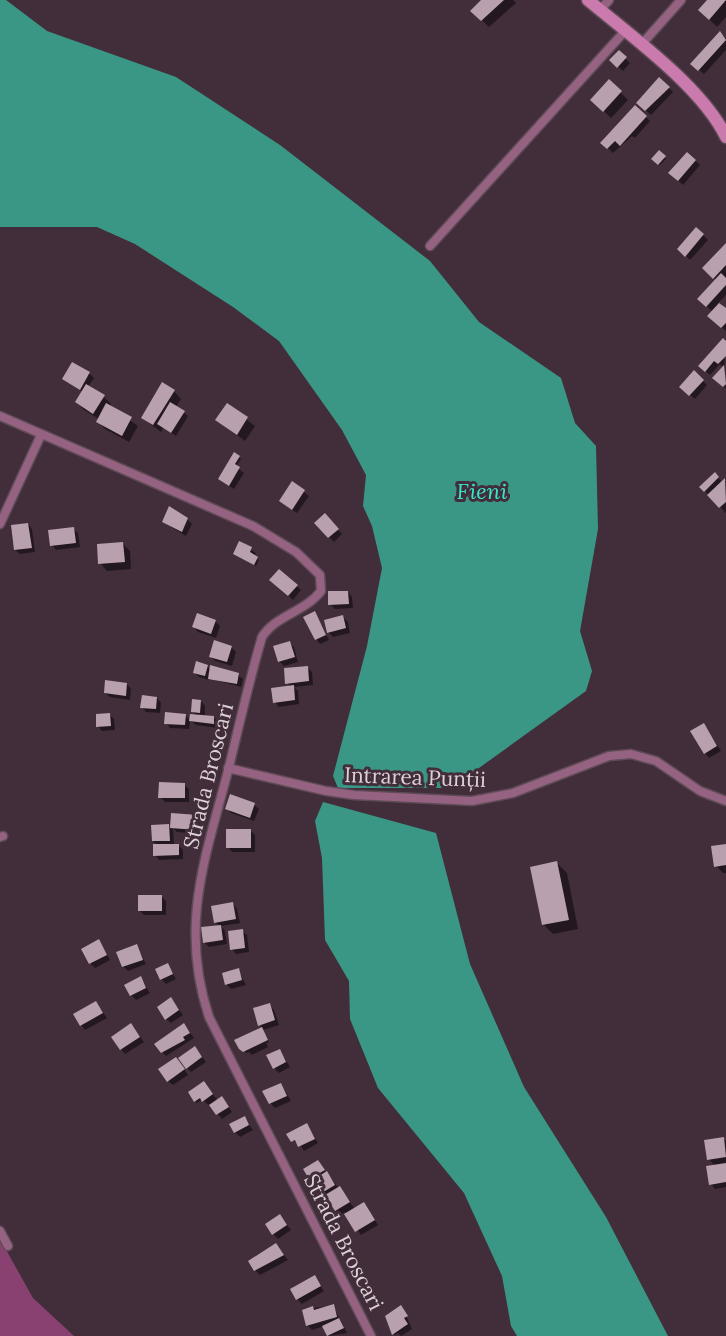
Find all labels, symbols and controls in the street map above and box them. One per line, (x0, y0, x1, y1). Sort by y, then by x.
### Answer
water label: Fieni (457, 477, 507, 505)
street label: Strada Broscari (177, 700, 239, 852)
street label: Intrarea Punții (344, 761, 486, 793)
street label: Strada Broscari (298, 1169, 390, 1315)

